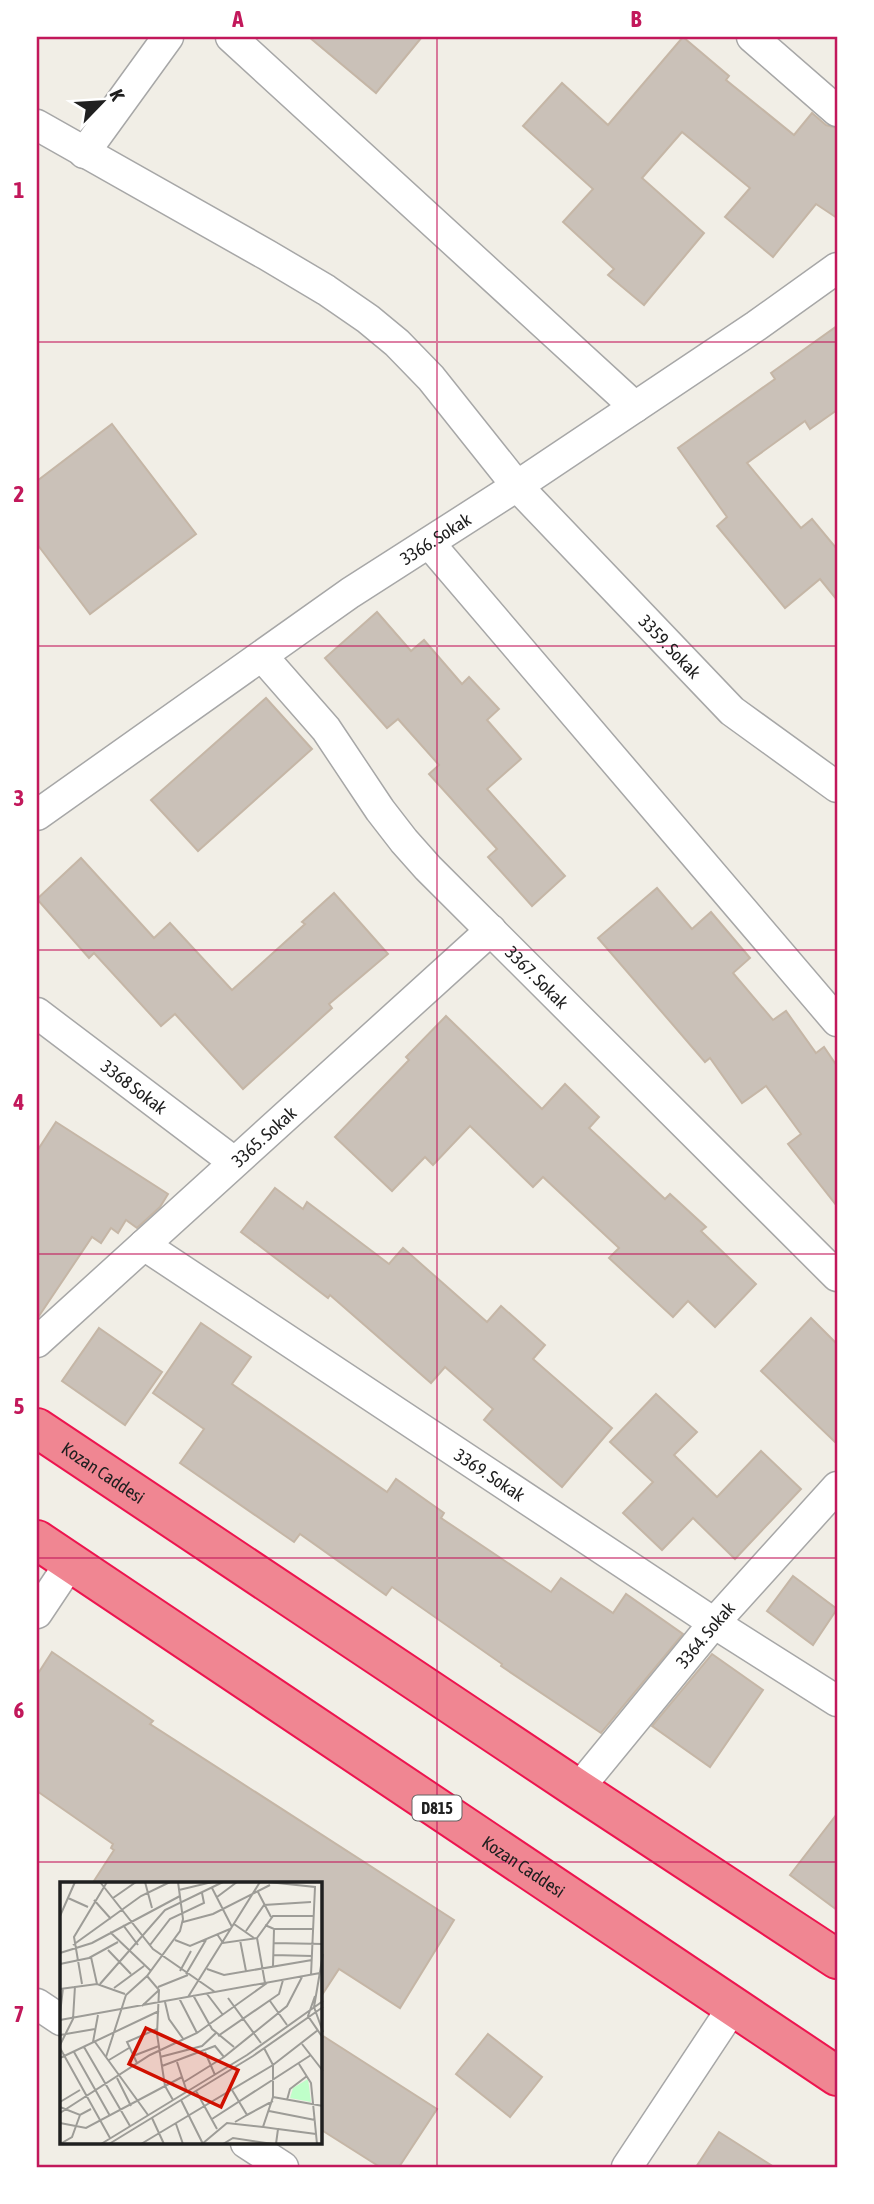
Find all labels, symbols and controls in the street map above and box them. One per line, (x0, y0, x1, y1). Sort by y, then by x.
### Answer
text: A (231, 6, 244, 32)
text: B (631, 6, 642, 32)
north arrow (66, 66, 136, 136)
text: K (105, 86, 130, 104)
text: 1 (14, 177, 25, 203)
text: 2 (14, 481, 24, 507)
street label: 3366. Sokak (396, 508, 475, 569)
street label: 3359. Sokak (635, 610, 705, 682)
text: 3 (14, 785, 24, 811)
street label: 3367. Sokak (502, 941, 573, 1013)
street label: 3368 Sokak (97, 1055, 171, 1118)
text: 4 (13, 1089, 25, 1115)
street label: 3365. Sokak (227, 1102, 300, 1171)
text: 5 (14, 1393, 25, 1419)
street label: Kozan Caddesi (58, 1437, 149, 1508)
street label: 3369. Sokak (451, 1444, 529, 1505)
street label: 3364. Sokak (671, 1597, 739, 1672)
text: 6 (14, 1697, 25, 1723)
road number: D815 (412, 1796, 462, 1820)
street label: Kozan Caddesi (478, 1831, 569, 1901)
inset map (60, 1882, 322, 2144)
text: 7 (14, 2001, 24, 2027)

